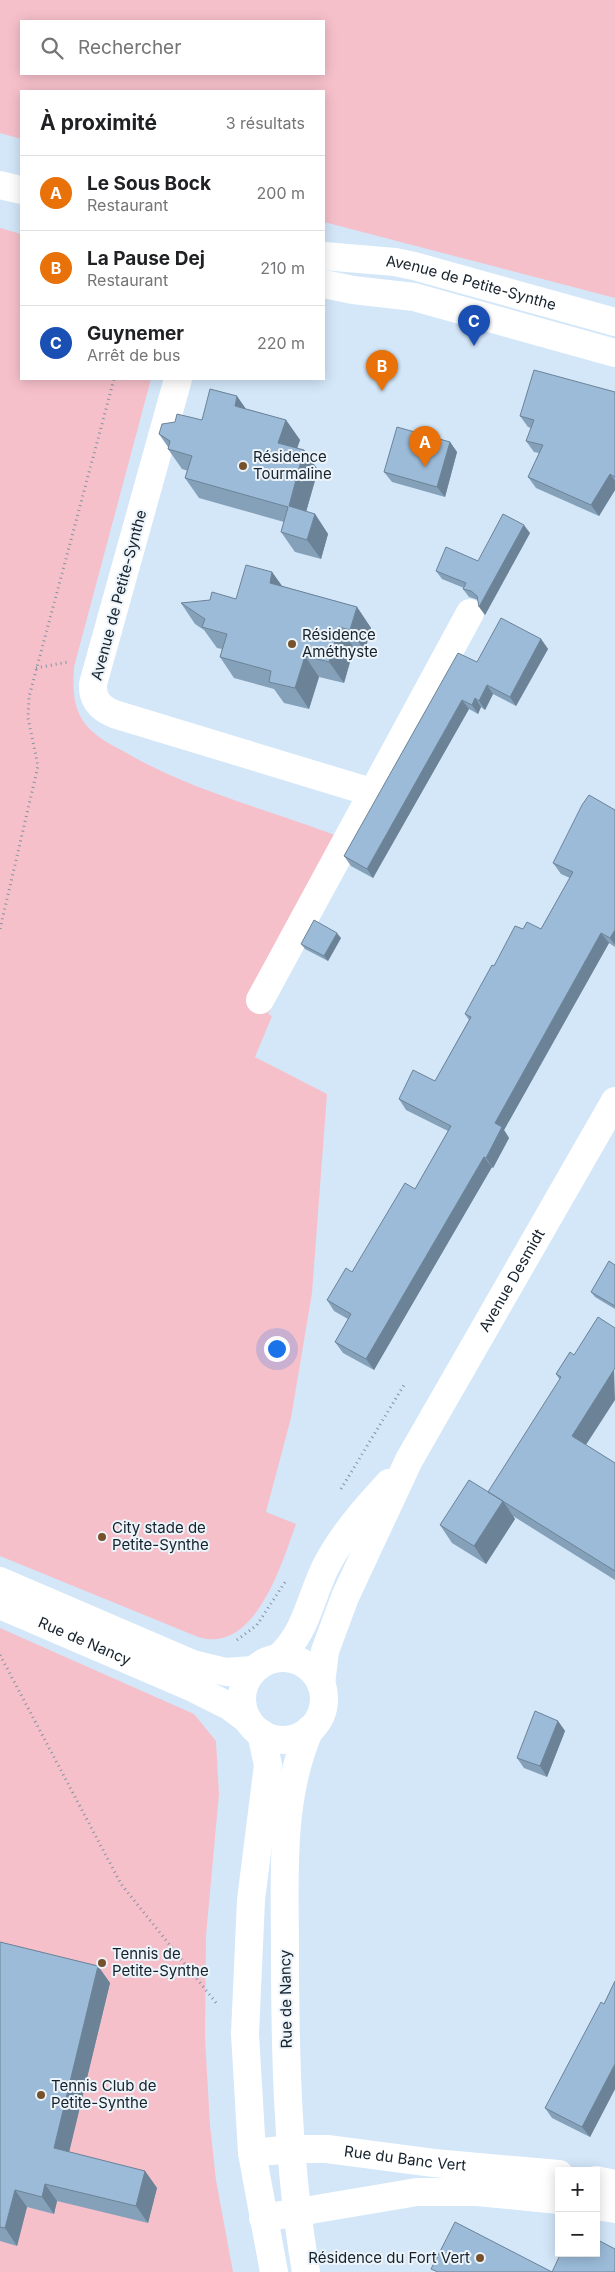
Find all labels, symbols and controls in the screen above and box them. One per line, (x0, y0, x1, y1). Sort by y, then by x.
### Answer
search box (20, 20, 325, 75)
icon: search (38, 34, 66, 62)
text: Rechercher (78, 36, 181, 59)
text: À proximité (40, 110, 157, 135)
text: 3 résultats (226, 113, 305, 133)
text: Le Sous Bock (87, 172, 211, 195)
text: A (50, 183, 62, 203)
text: 200 m (257, 183, 305, 203)
text: Restaurant (87, 195, 168, 215)
text: La Pause Dej (87, 247, 205, 270)
street label: Avenue de Petite-Synthe (385, 251, 559, 314)
text: B (51, 258, 61, 278)
text: 210 m (260, 258, 305, 278)
text: Restaurant (87, 270, 168, 290)
pin: C (458, 305, 490, 346)
text: Guynemer (87, 322, 184, 345)
text: C (50, 333, 62, 353)
text: 220 m (257, 333, 305, 353)
text: Arrêt de bus (87, 345, 180, 365)
pin: B (366, 350, 398, 391)
pin: A (409, 426, 441, 467)
place label: Résidence Tourmaline (253, 447, 332, 483)
marker: Résidence Tourmaline (237, 460, 249, 472)
street label: Avenue de Petite-Synthe (87, 508, 150, 682)
place label: Résidence Améthyste (302, 625, 378, 661)
marker: Résidence Améthyste (286, 638, 298, 650)
street label: Avenue Desmidt (475, 1225, 549, 1335)
your location (264, 1336, 290, 1362)
place label: City stade de Petite-Synthe (112, 1518, 209, 1554)
marker: City stade de Petite-Synthe (96, 1531, 108, 1543)
street label: Rue de Nancy (35, 1613, 134, 1669)
place label: Tennis de Petite-Synthe (112, 1944, 209, 1980)
street label: Rue de Nancy (275, 1949, 296, 2049)
marker: Tennis de Petite-Synthe (96, 1957, 108, 1969)
place label: Tennis Club de Petite-Synthe (51, 2076, 157, 2112)
marker: Tennis Club de Petite-Synthe (35, 2089, 47, 2101)
street label: Rue du Banc Vert (343, 2141, 467, 2175)
map controls (555, 2167, 600, 2257)
button: + (555, 2167, 600, 2212)
button: − (555, 2212, 600, 2257)
place label: Résidence du Fort Vert (308, 2248, 470, 2267)
marker: Résidence du Fort Vert (474, 2252, 486, 2264)

